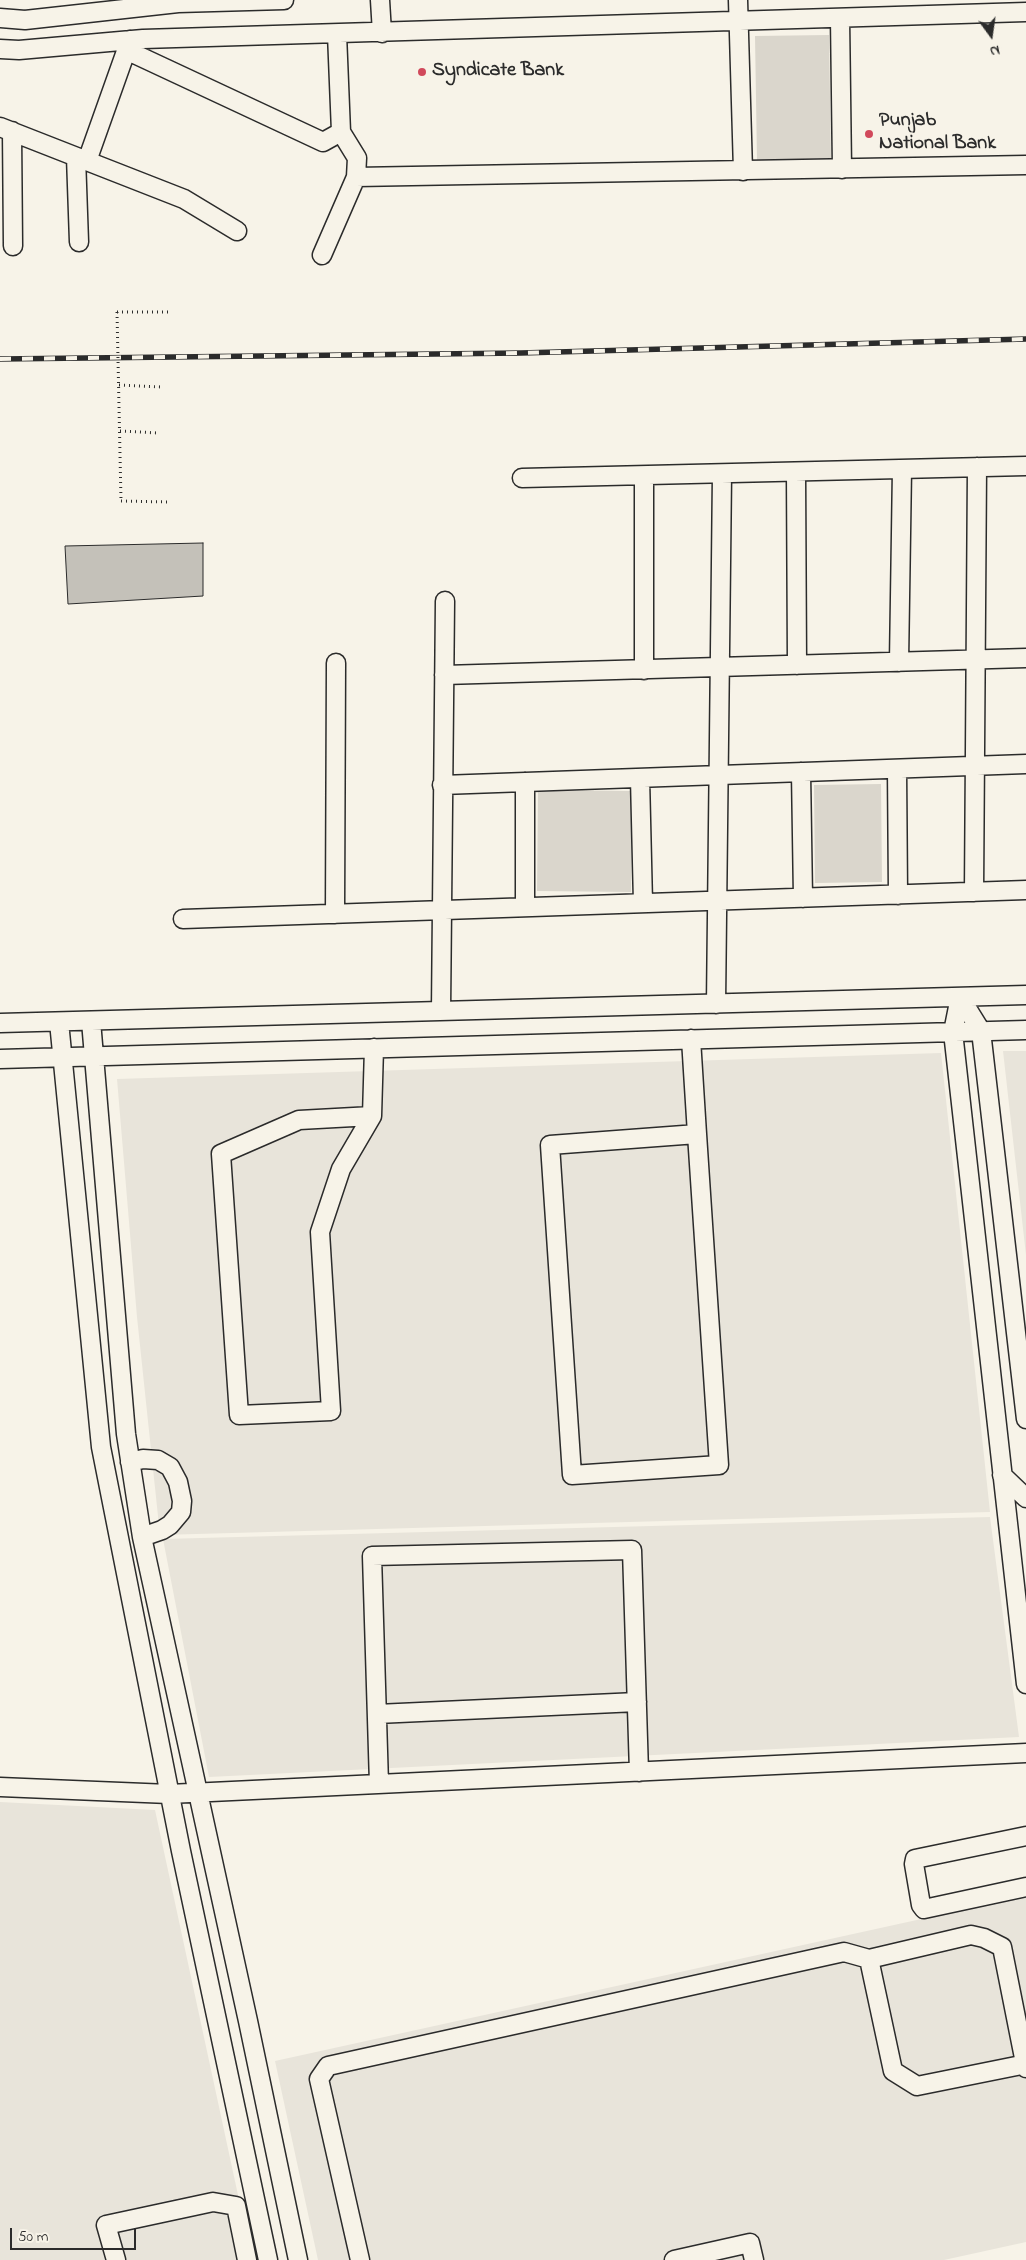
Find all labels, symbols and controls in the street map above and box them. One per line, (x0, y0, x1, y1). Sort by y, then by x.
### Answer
north arrow (966, 10, 1016, 60)
text: N (988, 39, 1002, 61)
place label: Syndicate Bank (432, 60, 564, 84)
marker: Syndicate Bank (416, 66, 428, 78)
place label: Punjab National Bank (879, 110, 996, 157)
marker: Punjab National Bank (863, 128, 875, 140)
scale bar (12, 2218, 139, 2250)
text: 50 m (18, 2226, 48, 2248)

